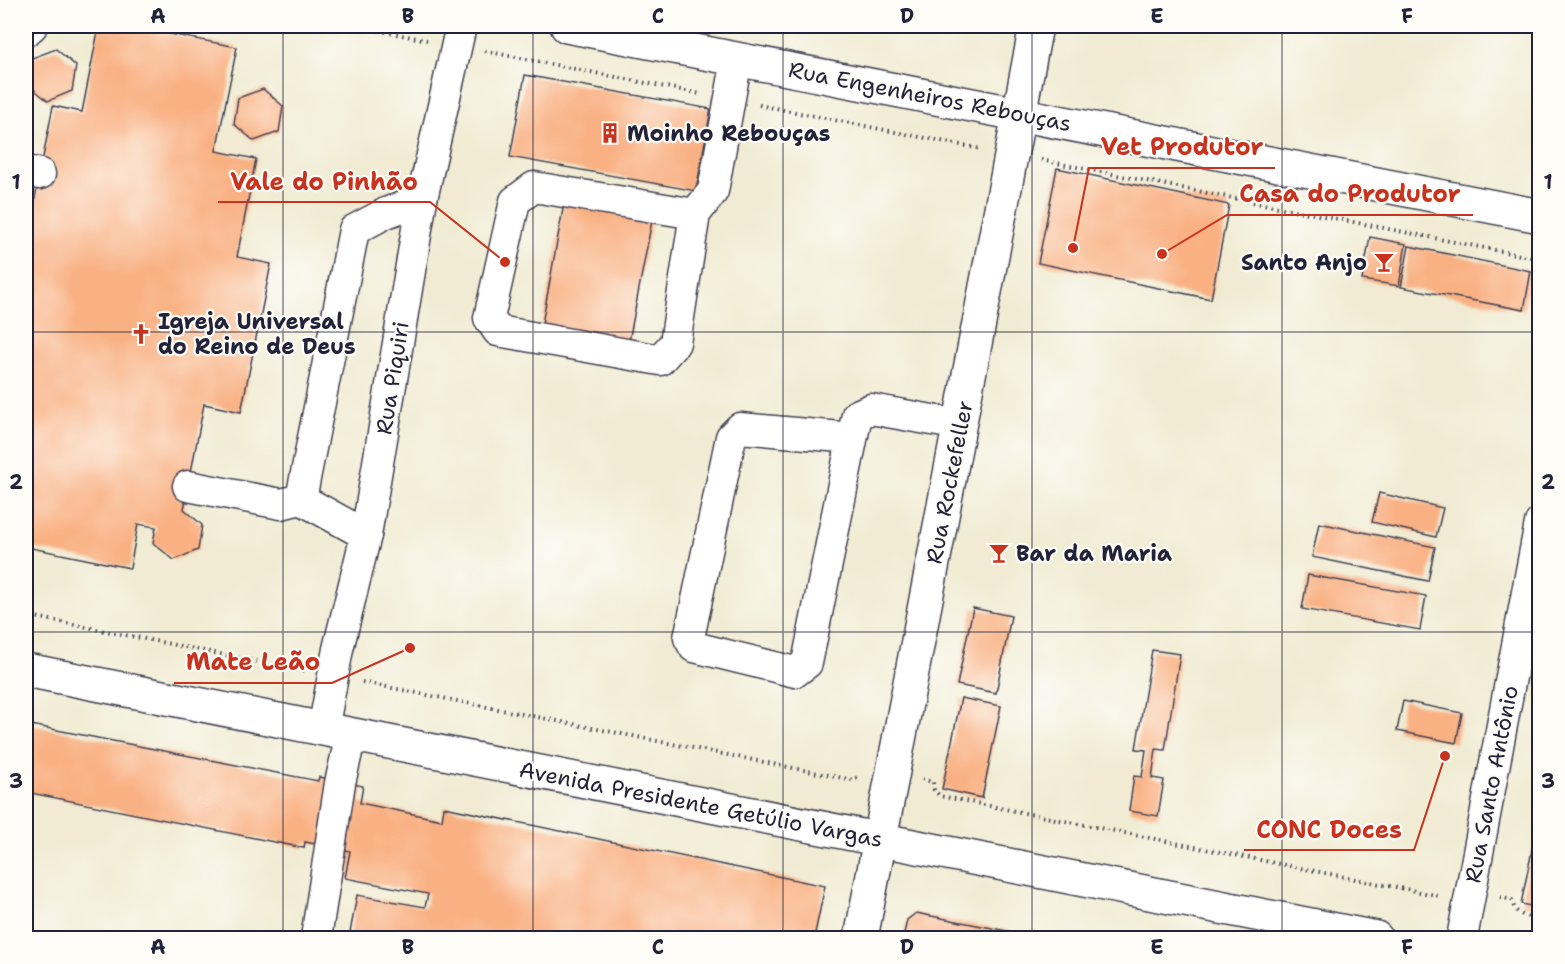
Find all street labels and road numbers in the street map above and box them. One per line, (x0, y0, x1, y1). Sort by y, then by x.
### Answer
street label: Rua Engenheiros Rebouças (786, 55, 1074, 138)
street label: Rua Piquiri (369, 320, 416, 437)
street label: Rua Rockefeller (919, 398, 980, 566)
street label: Rua Santo Antônio (1458, 683, 1525, 885)
street label: Avenida Presidente Getúlio Vargas (517, 755, 885, 854)

